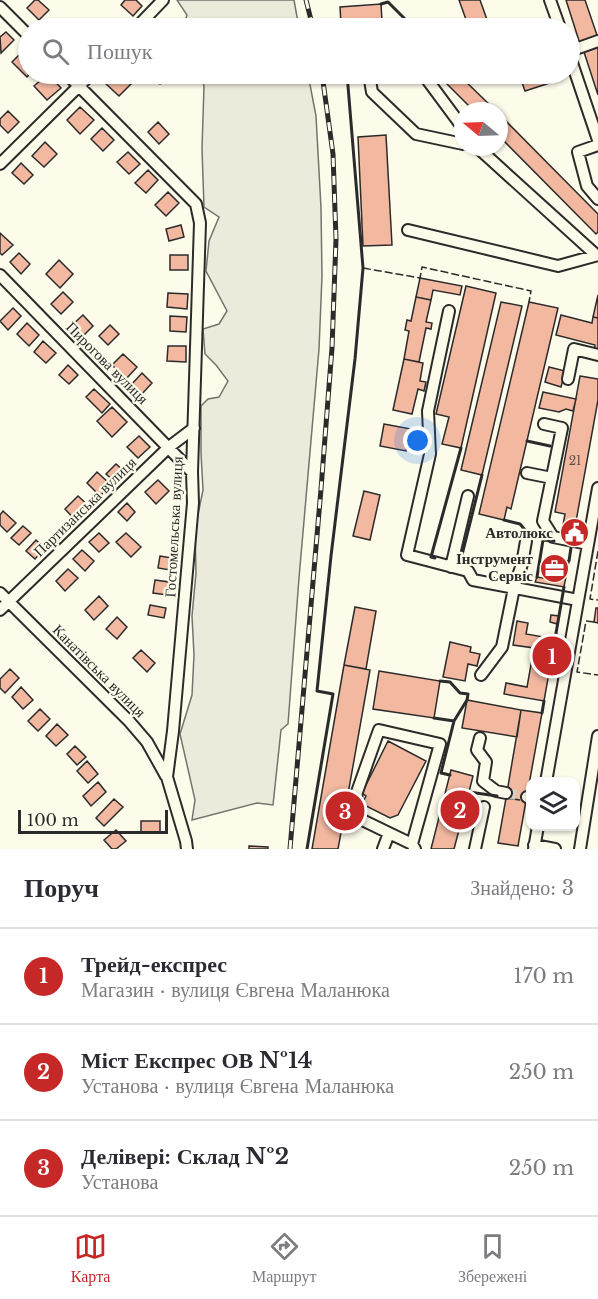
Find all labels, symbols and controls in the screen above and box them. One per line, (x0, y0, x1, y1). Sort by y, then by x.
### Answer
search box (18, 18, 580, 84)
icon: search (39, 35, 72, 68)
text: Пошук (87, 38, 153, 65)
north arrow (454, 102, 508, 156)
street label: Пирогова вулиця (62, 317, 153, 408)
your location (403, 426, 432, 455)
street label: Партизанська вулиця (29, 453, 140, 560)
house number: 21 (569, 453, 581, 468)
street label: Гостомельська вулиця (160, 456, 187, 598)
public building icon: Автолюкс (558, 517, 590, 549)
place label: Автолюкс (485, 523, 553, 542)
place label: Інструмент Сервіс (456, 549, 534, 585)
office icon: Інструмент Сервіс (538, 552, 570, 584)
street label: Канатівська вулиця (49, 620, 150, 721)
pin: 1 (532, 634, 572, 678)
map controls (526, 777, 580, 831)
button: layers (526, 777, 580, 831)
pin: 3 (326, 788, 364, 834)
pin: 2 (440, 788, 480, 832)
scale bar (18, 807, 168, 834)
text: 100 m (27, 810, 79, 830)
text: Поруч (24, 872, 99, 904)
text: Знайдено: 3 (470, 876, 574, 900)
text: Трейд-експрес (81, 951, 227, 978)
text: 1 (39, 964, 48, 988)
text: 170 m (514, 964, 574, 988)
text: Магазин · вулиця Євгена Маланюка (81, 978, 390, 1002)
text: Міст Експрес ОВ №14 (81, 1047, 312, 1074)
text: 2 (37, 1060, 50, 1084)
text: 250 m (509, 1060, 574, 1084)
text: Установа · вулиця Євгена Маланюка (81, 1074, 394, 1098)
text: Делівері: Склад №2 (81, 1143, 289, 1170)
text: 3 (37, 1156, 50, 1180)
text: 250 m (509, 1156, 574, 1180)
text: Установа (81, 1170, 158, 1194)
tab: Карта (71, 1230, 110, 1286)
tab: Маршрут (252, 1230, 316, 1286)
tab: Збережені (458, 1230, 527, 1286)

